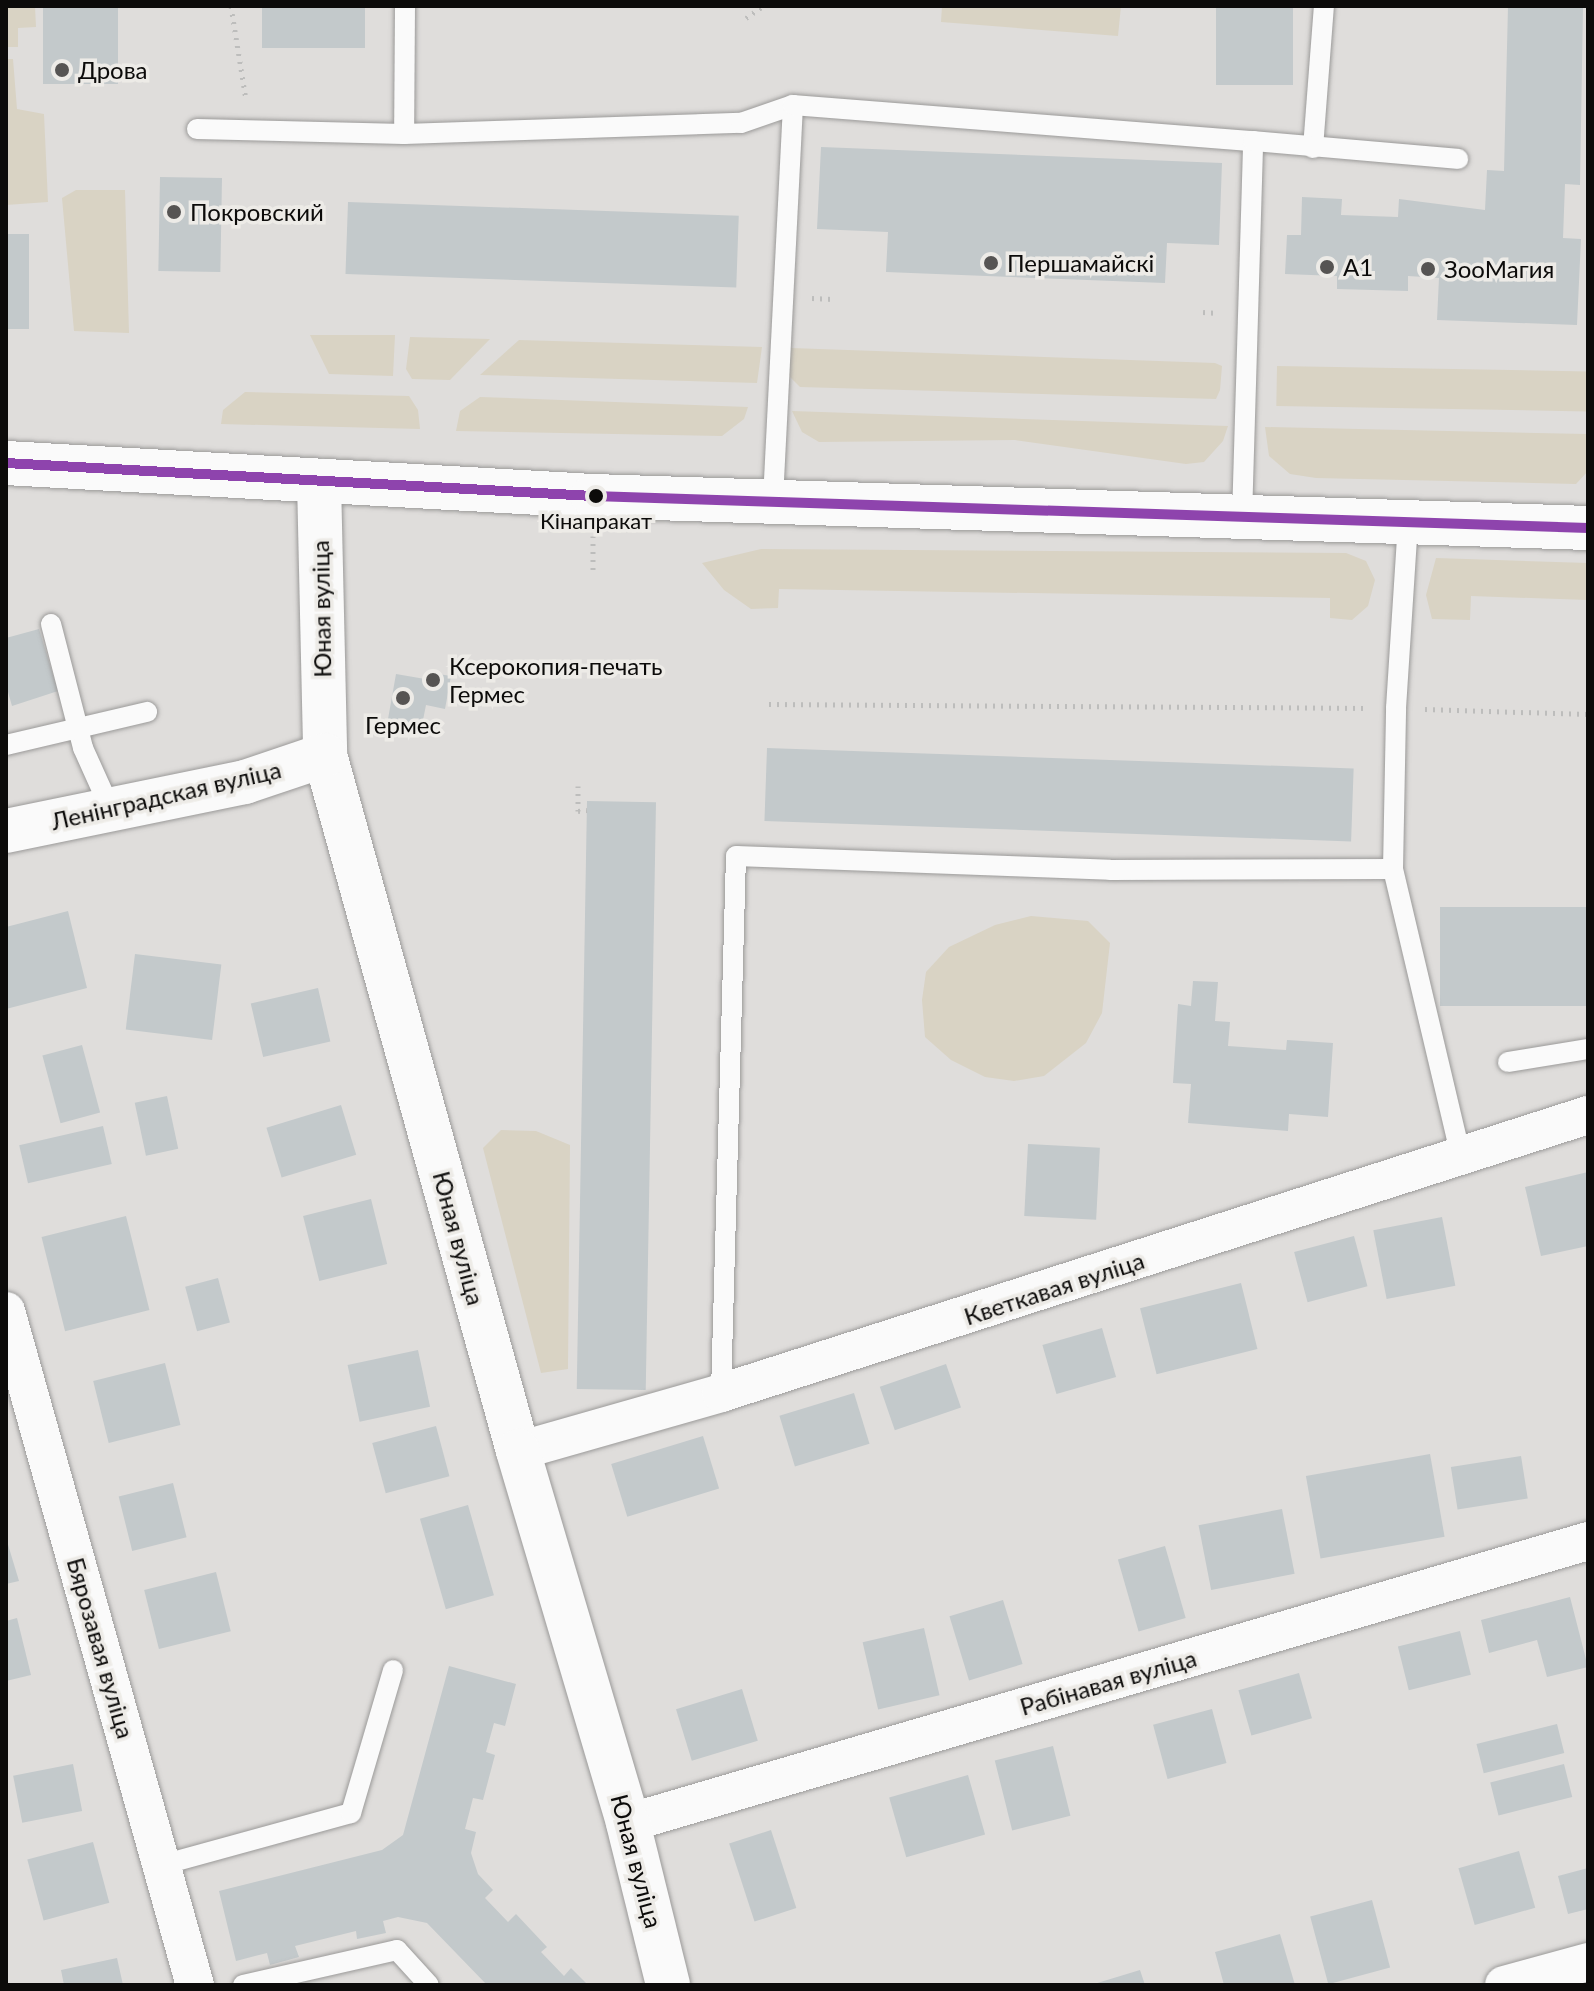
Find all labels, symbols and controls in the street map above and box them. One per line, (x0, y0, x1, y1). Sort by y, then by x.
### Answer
place label: Дрова (78, 56, 148, 84)
marker: Дрова (53, 61, 71, 79)
place label: Покровский (190, 198, 324, 226)
marker: Покровский (165, 203, 183, 221)
place label: Першамайскі (1007, 249, 1154, 277)
place label: A1 (1343, 253, 1373, 281)
marker: Першамайскі (982, 254, 1000, 272)
place label: ЗооМагия (1444, 255, 1554, 283)
marker: A1 (1318, 258, 1336, 276)
marker: ЗооМагия (1419, 260, 1437, 278)
marker: Кінапракат (588, 488, 604, 504)
place label: Кінапракат (540, 508, 652, 534)
street label: Юная вуліца (305, 540, 337, 678)
place label: Ксерокопия-печать Гермес (449, 652, 663, 708)
marker: Ксерокопия-печать Гермес (424, 671, 442, 689)
marker: Гермес (394, 689, 412, 707)
place label: Гермес (365, 711, 441, 739)
street label: Ленінградская вуліца (48, 755, 284, 835)
street label: Юная вуліца (427, 1168, 491, 1308)
street label: Кветкавая вуліца (960, 1245, 1148, 1331)
street label: Бярозавая вуліца (61, 1554, 141, 1742)
street label: Рабінавая вуліца (1017, 1643, 1199, 1721)
street label: Юная вуліца (605, 1791, 669, 1931)

